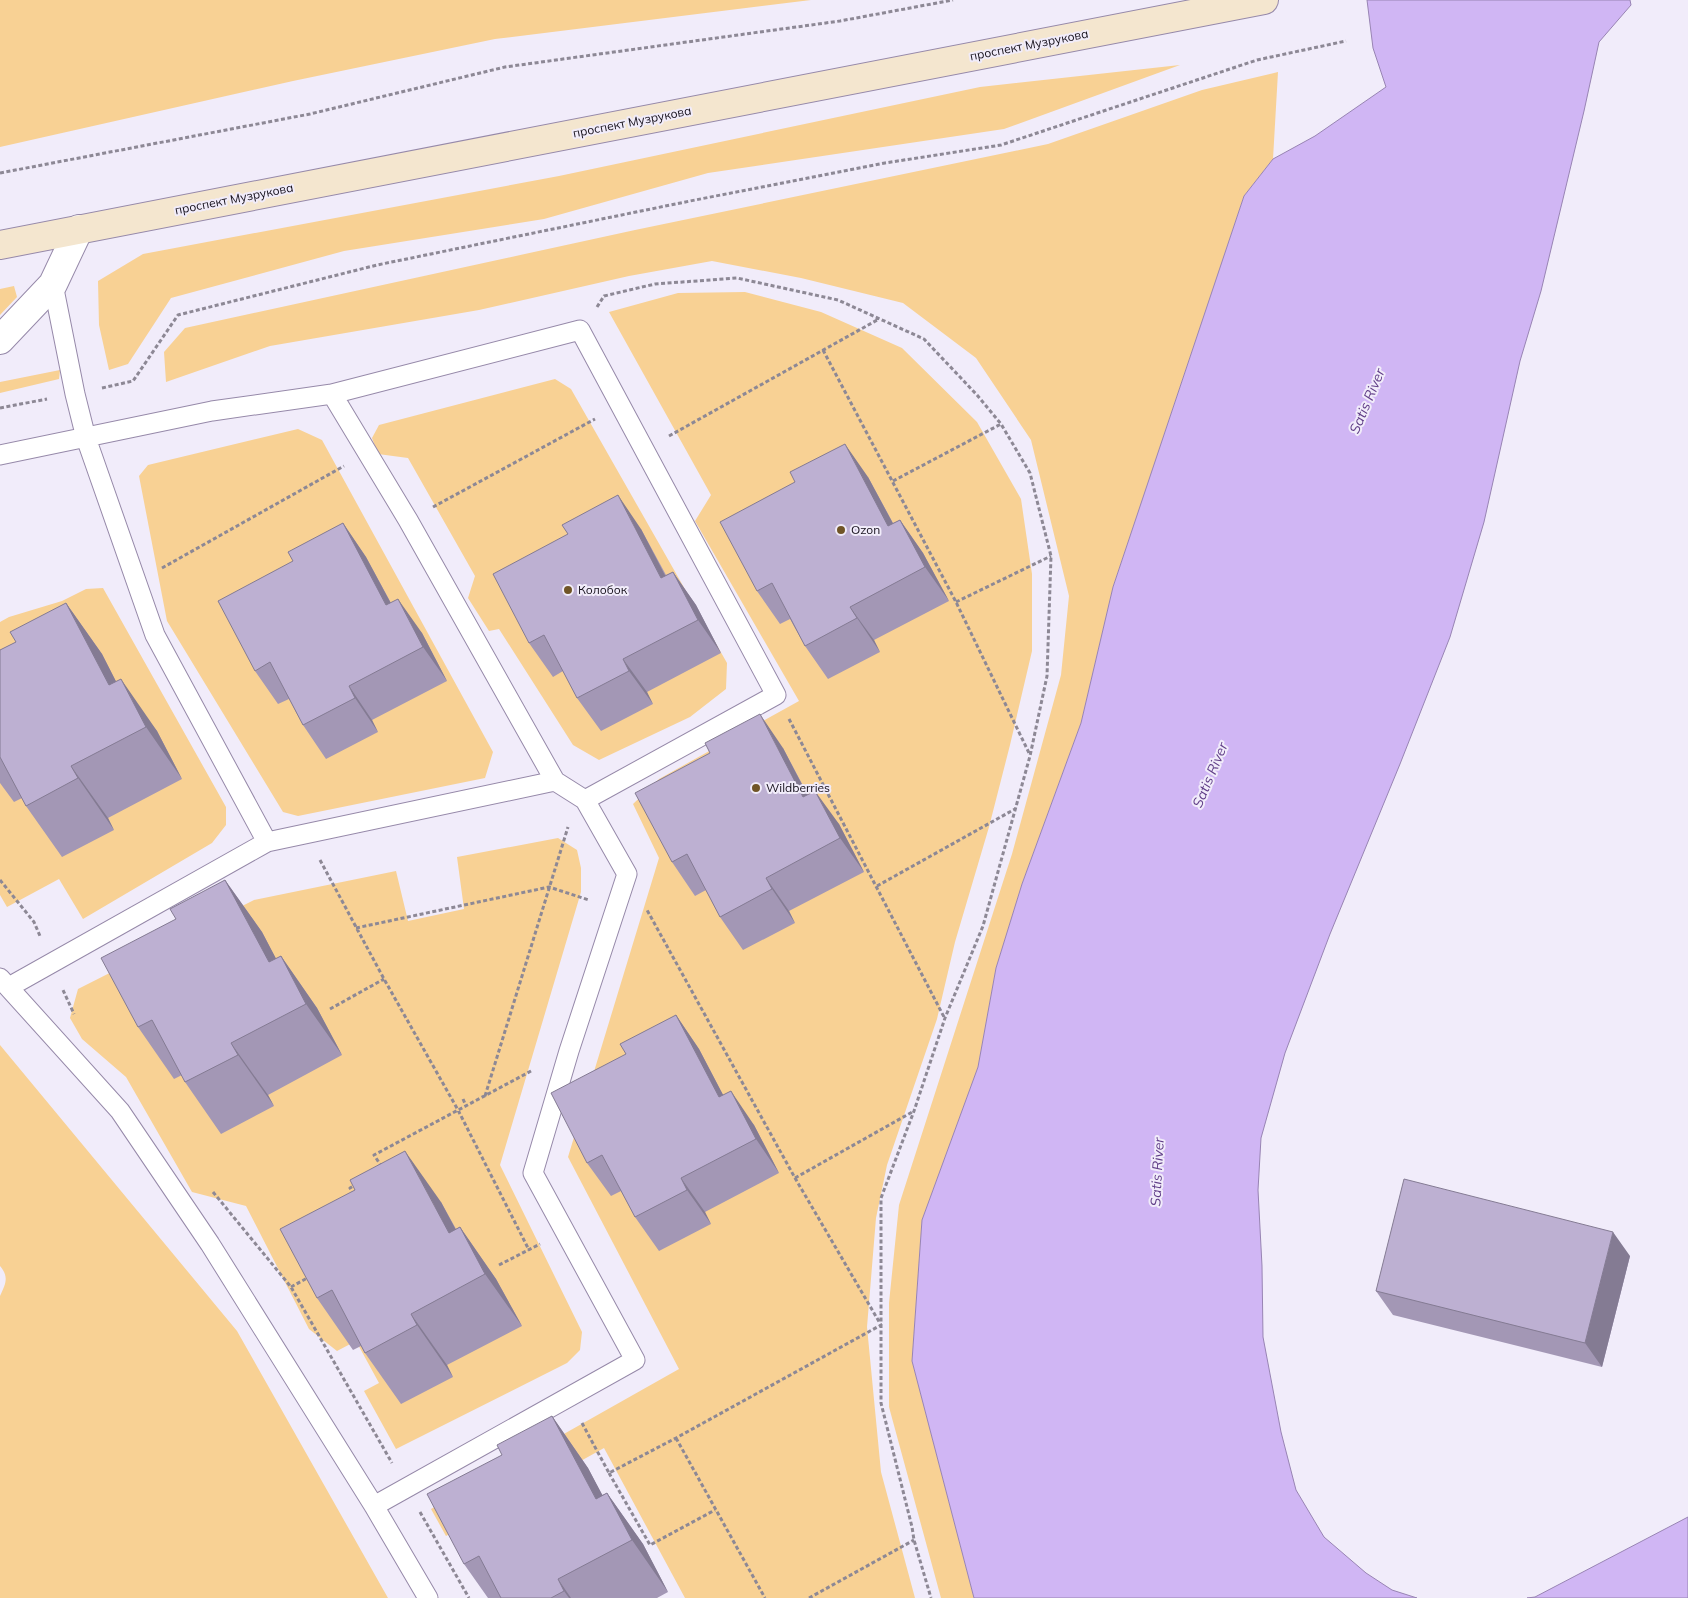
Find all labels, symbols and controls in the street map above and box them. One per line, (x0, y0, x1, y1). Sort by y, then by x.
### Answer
street label: проспект Музрукова (968, 26, 1089, 63)
street label: проспект Музрукова (571, 103, 692, 140)
street label: проспект Музрукова (173, 180, 294, 217)
water label: Satis River (1345, 365, 1389, 436)
place label: Ozon (851, 522, 880, 537)
marker: Ozon (835, 524, 847, 536)
place label: Колобок (578, 582, 628, 597)
marker: Колобок (562, 584, 574, 596)
water label: Satis River (1188, 739, 1232, 810)
place label: Wildberries (766, 780, 830, 795)
marker: Wildberries (750, 782, 762, 794)
water label: Satis River (1146, 1136, 1168, 1207)

